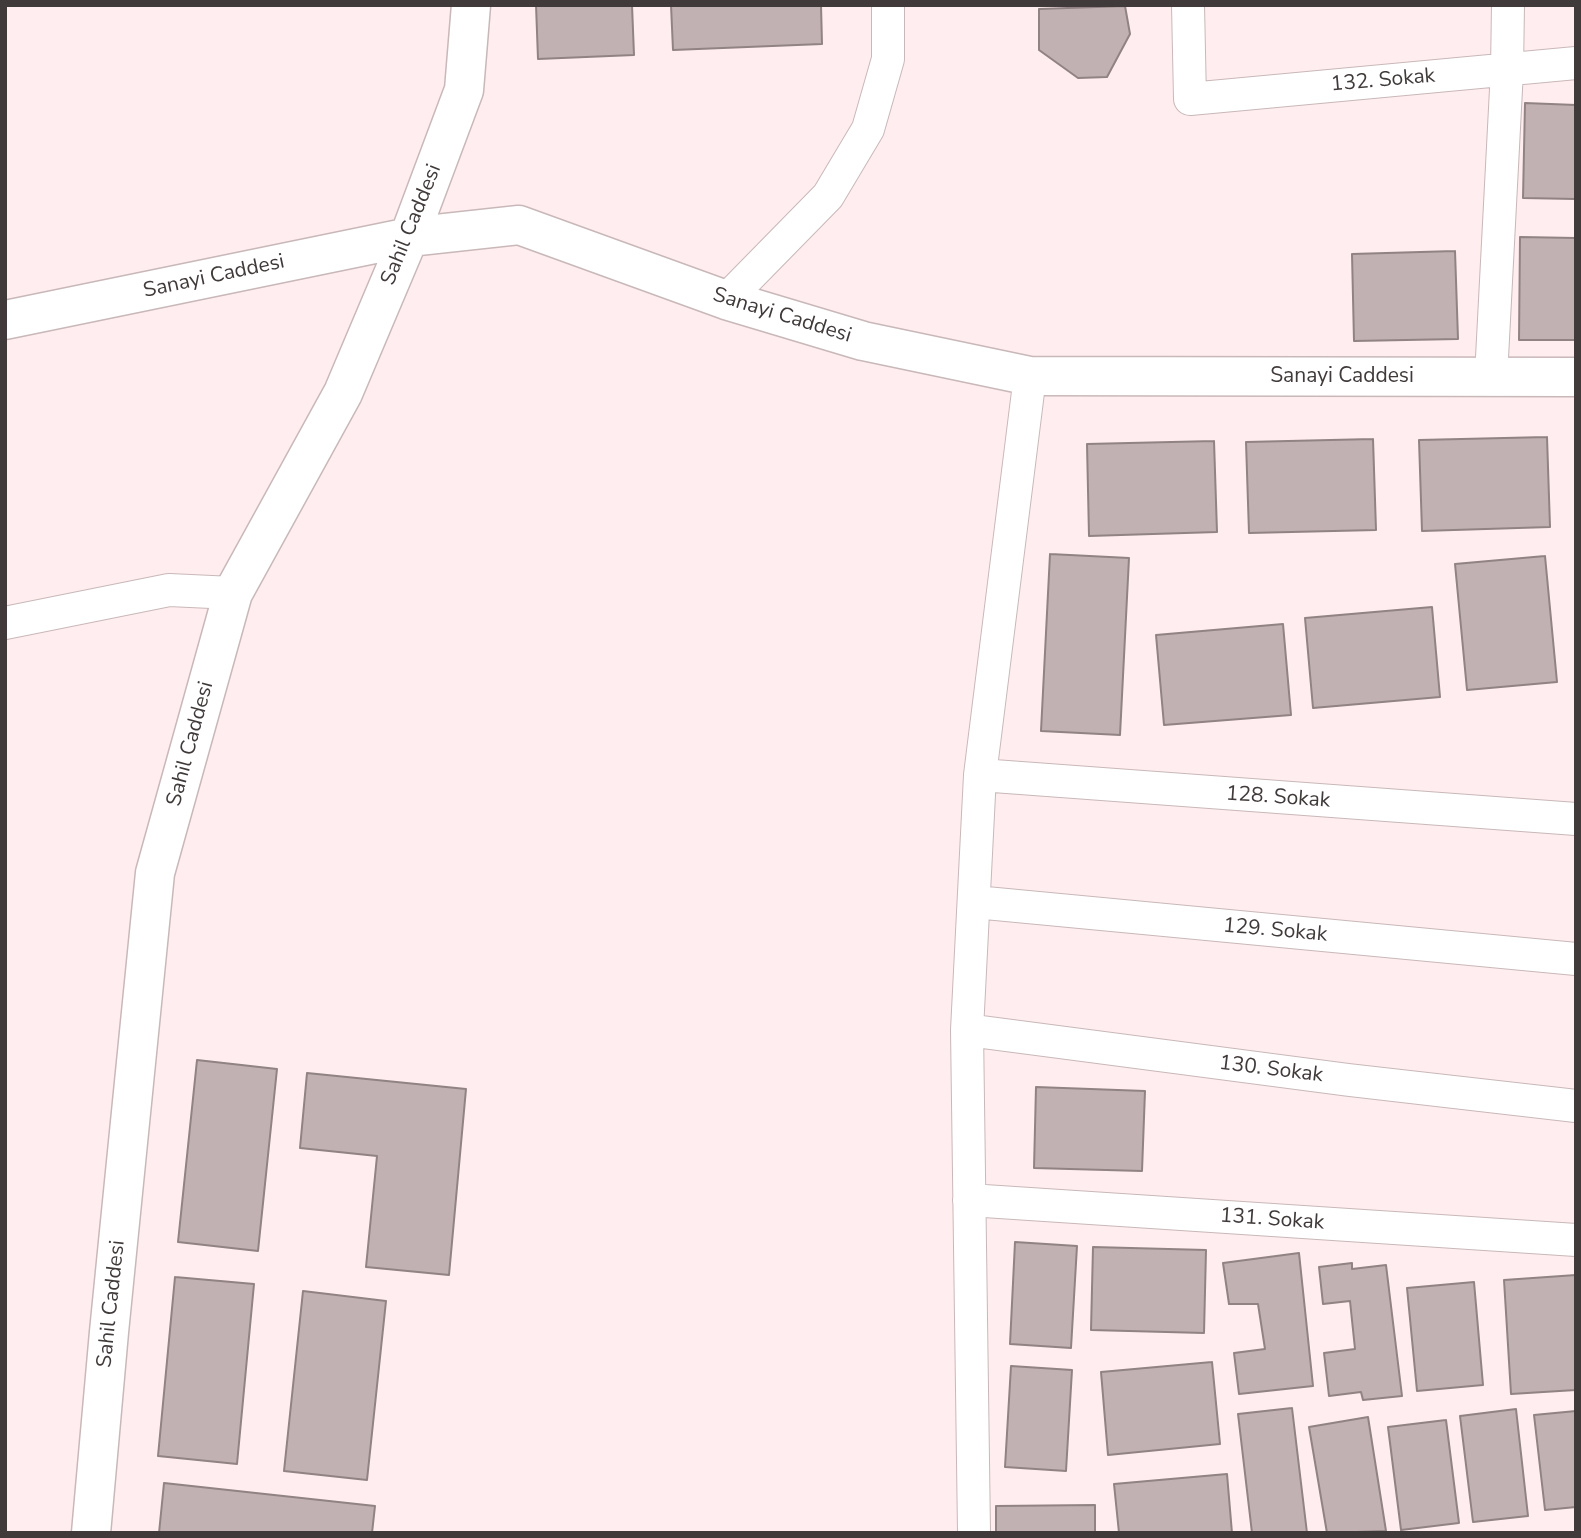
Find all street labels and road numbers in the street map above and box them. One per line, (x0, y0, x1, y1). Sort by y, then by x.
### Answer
street label: 132. Sokak (1330, 64, 1436, 98)
street label: Sahil Caddesi (376, 161, 448, 289)
street label: Sanayi Caddesi (141, 250, 287, 304)
street label: Sanayi Caddesi (710, 283, 854, 349)
street label: Sanayi Caddesi (1270, 364, 1414, 390)
street label: Sahil Caddesi (162, 679, 220, 809)
street label: 128. Sokak (1225, 782, 1331, 814)
street label: 129. Sokak (1222, 914, 1328, 948)
street label: 130. Sokak (1218, 1051, 1324, 1089)
street label: 131. Sokak (1219, 1204, 1325, 1236)
street label: Sahil Caddesi (93, 1239, 131, 1369)

